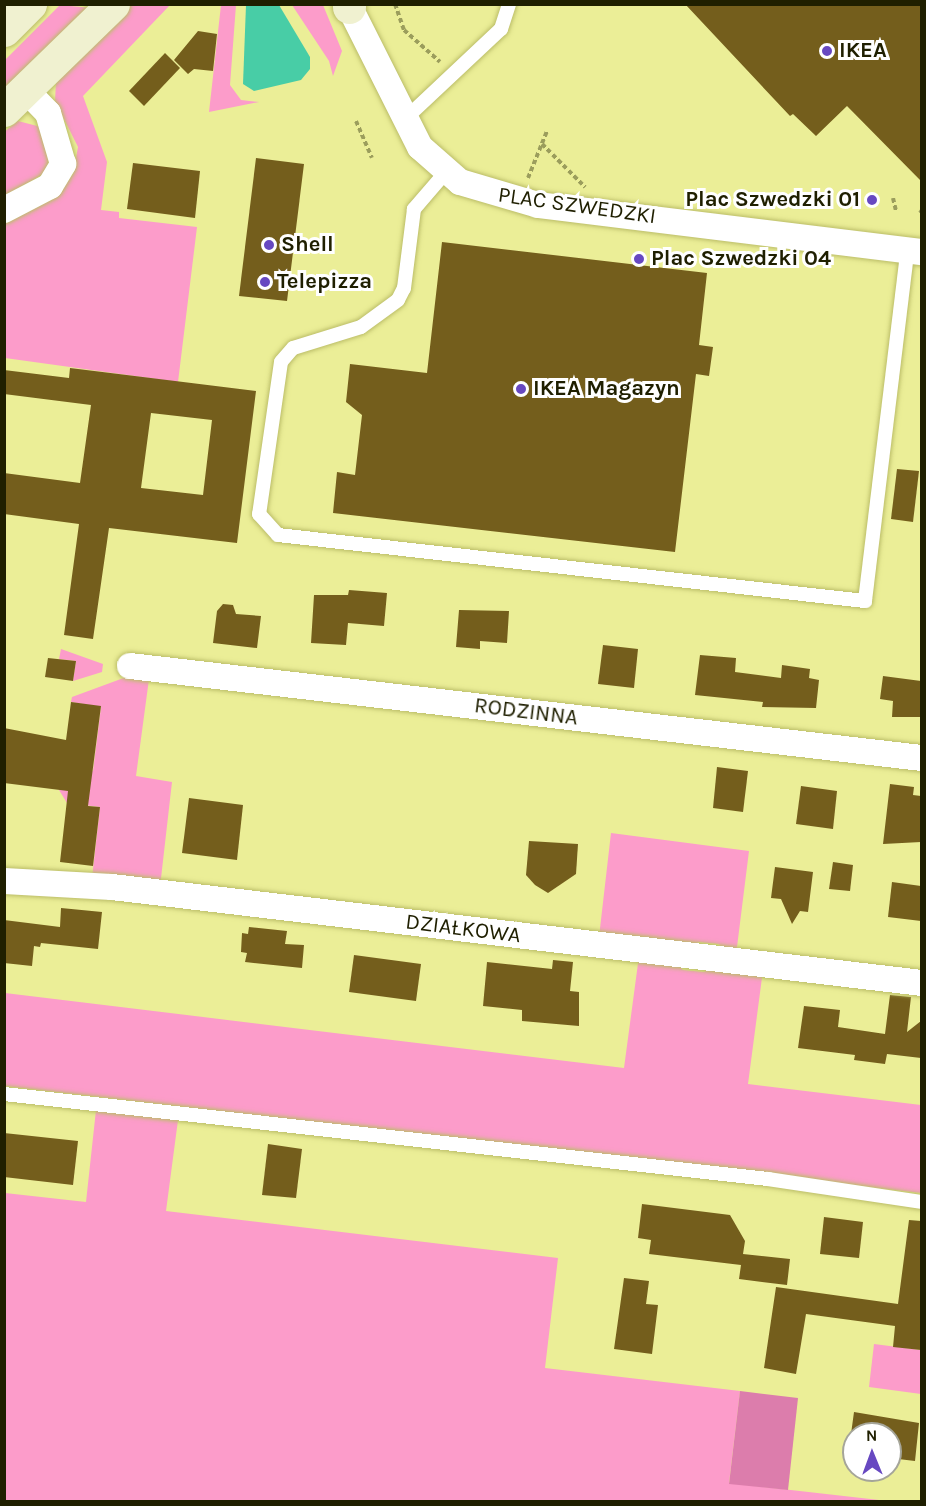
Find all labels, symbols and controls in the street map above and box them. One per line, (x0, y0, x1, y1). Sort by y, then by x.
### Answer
place label: IKEA (839, 38, 887, 64)
marker: IKEA (820, 44, 834, 58)
street label: PLAC SZWEDZKI (496, 182, 658, 230)
place label: Plac Szwedzki 01 (685, 187, 860, 213)
marker: Plac Szwedzki 01 (865, 193, 879, 207)
place label: Shell (281, 232, 334, 258)
marker: Shell (262, 238, 276, 252)
place label: Plac Szwedzki 04 (651, 246, 831, 272)
marker: Plac Szwedzki 04 (632, 252, 646, 266)
place label: Telepizza (277, 269, 372, 295)
marker: Telepizza (258, 275, 272, 289)
place label: IKEA Magazyn (533, 376, 680, 402)
marker: IKEA Magazyn (514, 382, 528, 396)
street label: RODZINNA (473, 693, 579, 731)
street label: DZIAŁKOWA (404, 909, 522, 949)
north arrow (842, 1422, 902, 1482)
text: N (866, 1426, 878, 1445)

